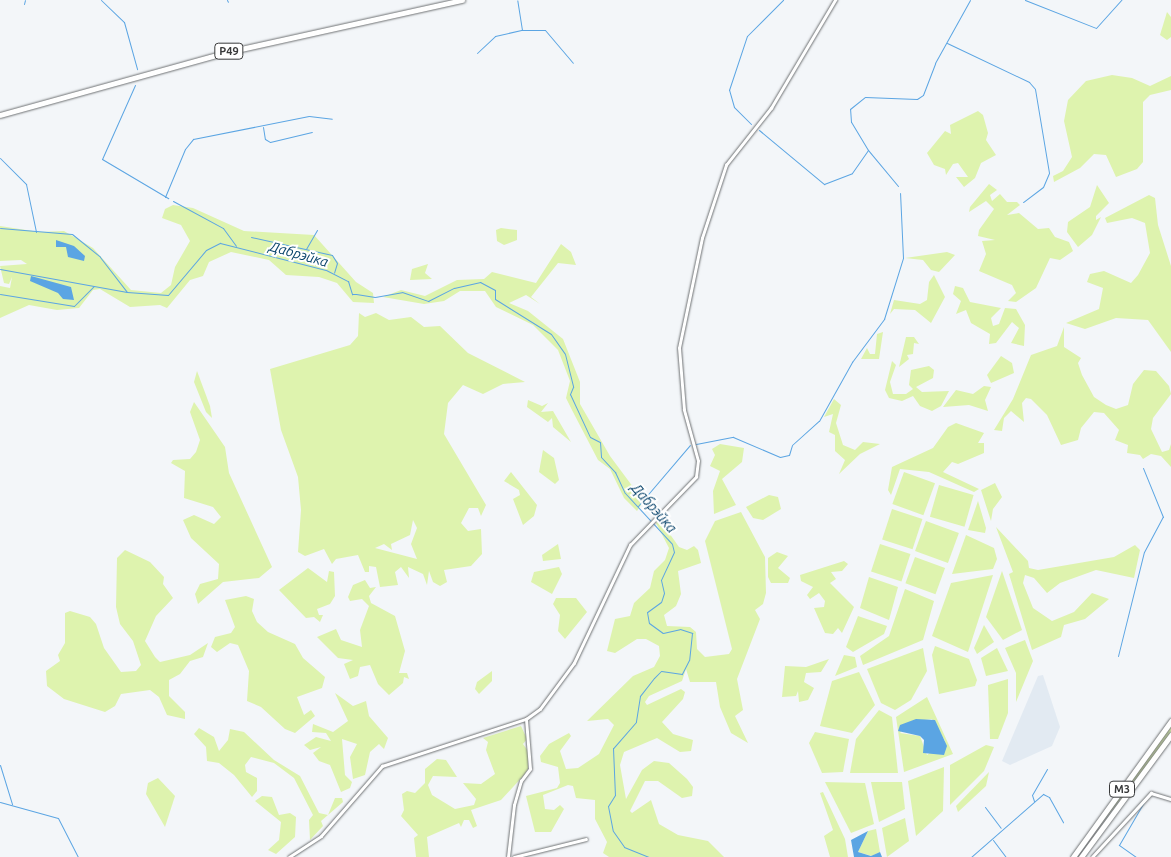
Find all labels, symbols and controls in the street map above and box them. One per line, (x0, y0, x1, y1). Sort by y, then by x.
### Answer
road number: Р49 (214, 42, 244, 59)
water label: Дабрэйка (268, 238, 330, 270)
water label: Дабрэйка (628, 480, 680, 536)
road number: М3 (1108, 781, 1136, 798)

